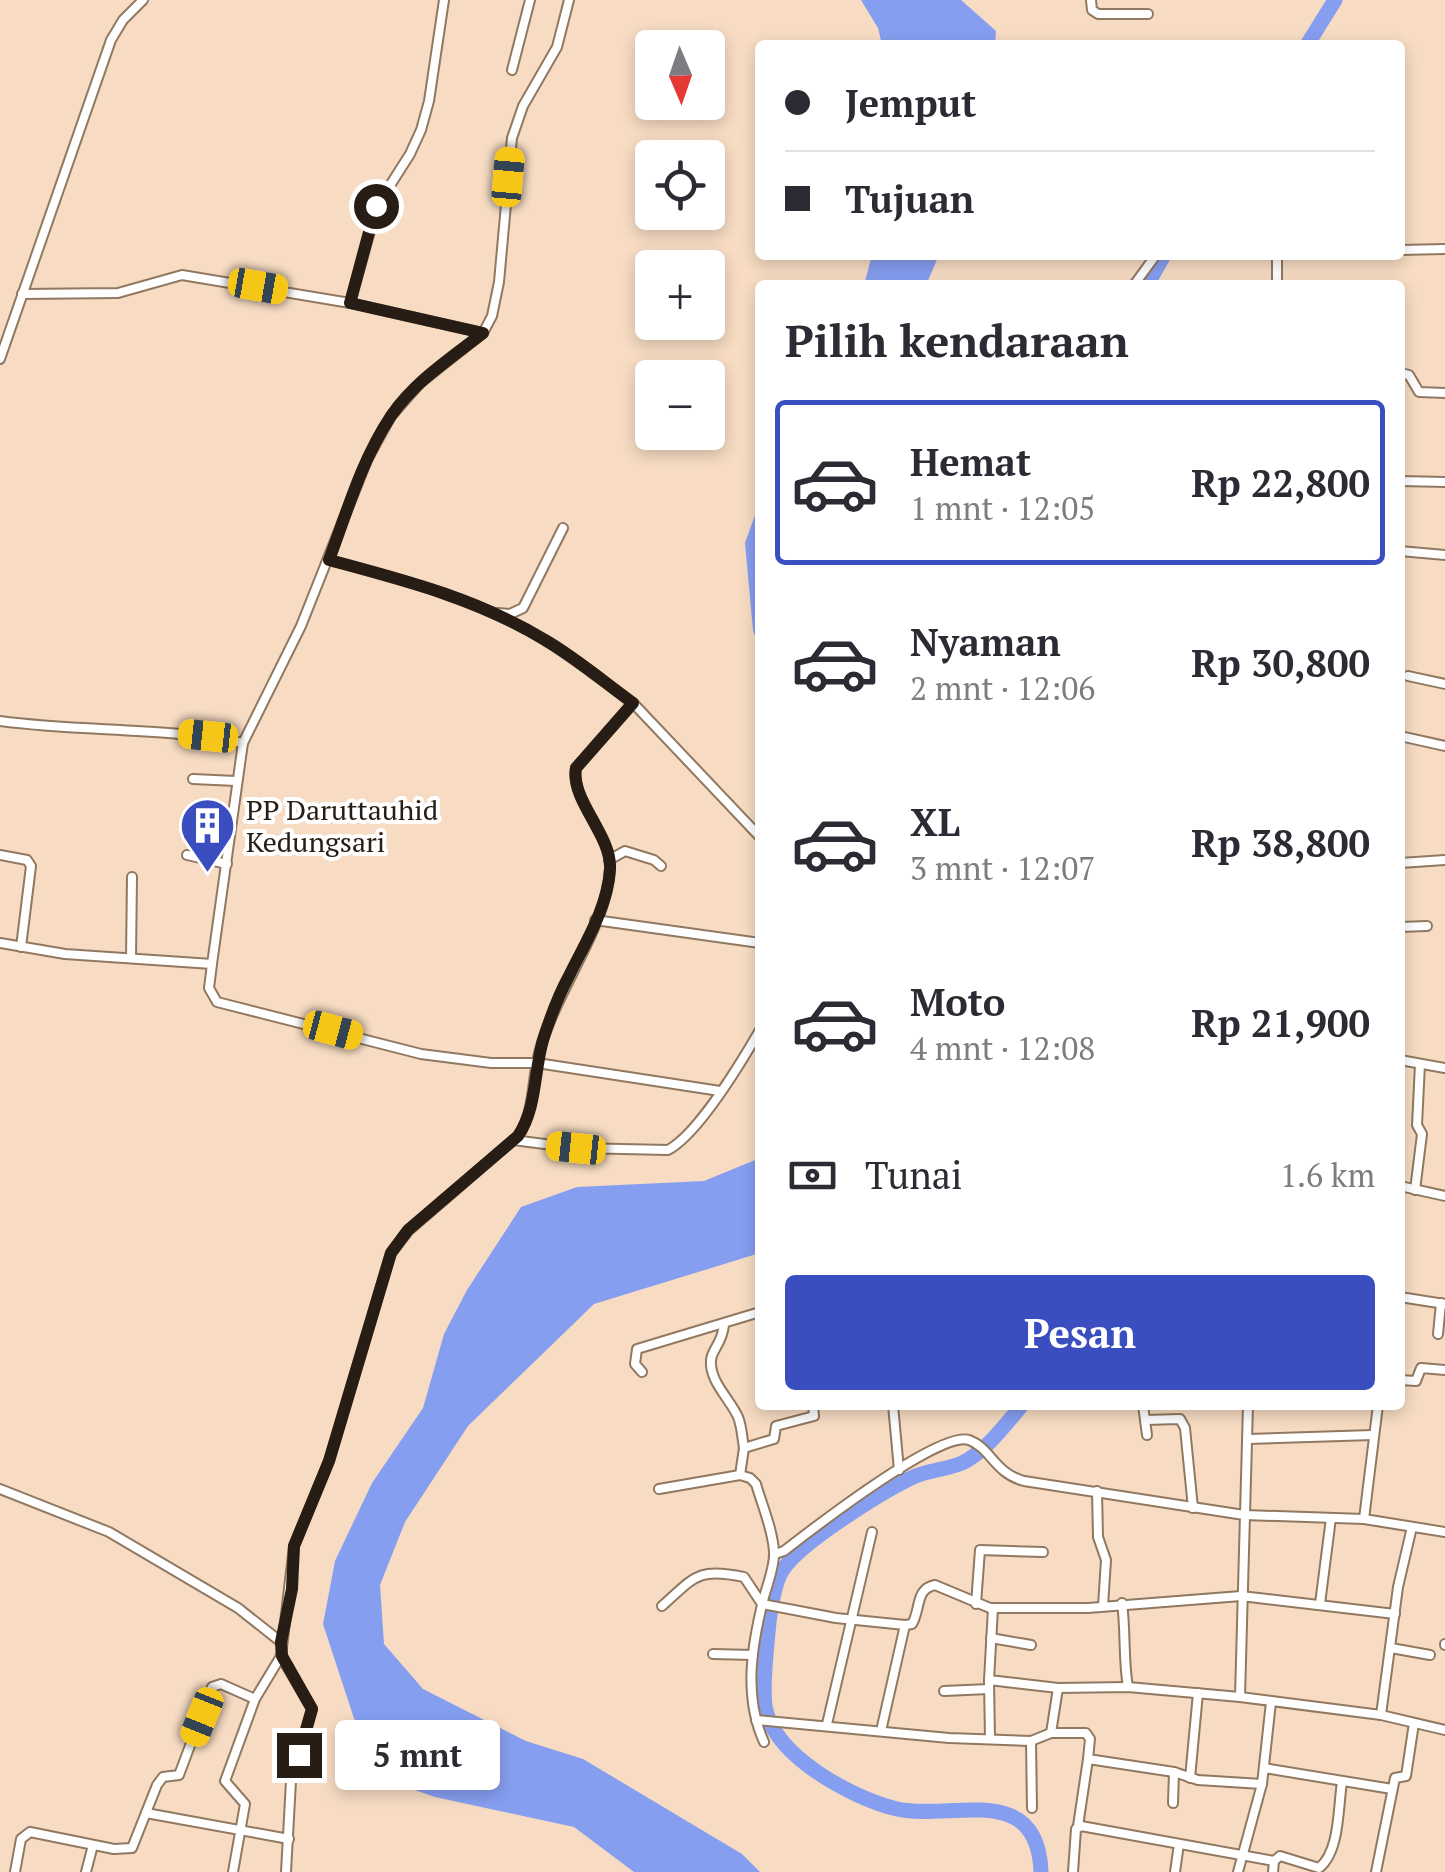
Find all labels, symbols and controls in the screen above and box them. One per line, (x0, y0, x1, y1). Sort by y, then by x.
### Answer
north arrow (635, 30, 725, 120)
map controls (635, 30, 725, 450)
text: Jemput (845, 78, 976, 128)
button: locate (635, 140, 725, 230)
car (490, 146, 526, 208)
text: Tujuan (845, 174, 974, 224)
route start (354, 184, 399, 229)
button: + (635, 250, 725, 340)
car (226, 266, 290, 306)
text: Pilih kendaraan (785, 310, 1129, 370)
button: − (635, 360, 725, 450)
text: Hemat (910, 437, 1031, 487)
icon: car (790, 438, 880, 528)
text: Rp 22,800 (1191, 458, 1370, 508)
text: 1 mnt · 12:05 (910, 487, 1095, 529)
text: Nyaman (910, 617, 1061, 667)
icon: car (790, 618, 880, 708)
text: Rp 30,800 (1191, 638, 1370, 688)
text: 2 mnt · 12:06 (910, 667, 1095, 709)
car (177, 718, 239, 754)
place label: PP Daruttauhid Kedungsari (246, 791, 438, 860)
building icon: PP Daruttauhid Kedungsari (177, 795, 237, 874)
text: XL (910, 797, 960, 847)
icon: car (790, 798, 880, 888)
text: Rp 38,800 (1191, 818, 1370, 868)
text: 3 mnt · 12:07 (910, 847, 1095, 889)
text: Moto (910, 977, 1005, 1027)
icon: car (790, 978, 880, 1068)
text: Rp 21,900 (1191, 998, 1370, 1048)
car (300, 1008, 366, 1052)
text: 4 mnt · 12:08 (910, 1027, 1095, 1069)
car (545, 1130, 607, 1166)
icon: cash (785, 1148, 840, 1203)
text: Tunai (865, 1150, 962, 1200)
text: 1.6 km (1280, 1154, 1375, 1196)
button: Pesan (785, 1275, 1375, 1390)
car (177, 1684, 227, 1750)
callout: 5 mnt (334, 1720, 499, 1790)
route end (277, 1733, 322, 1778)
text: 5 mnt (373, 1734, 462, 1776)

